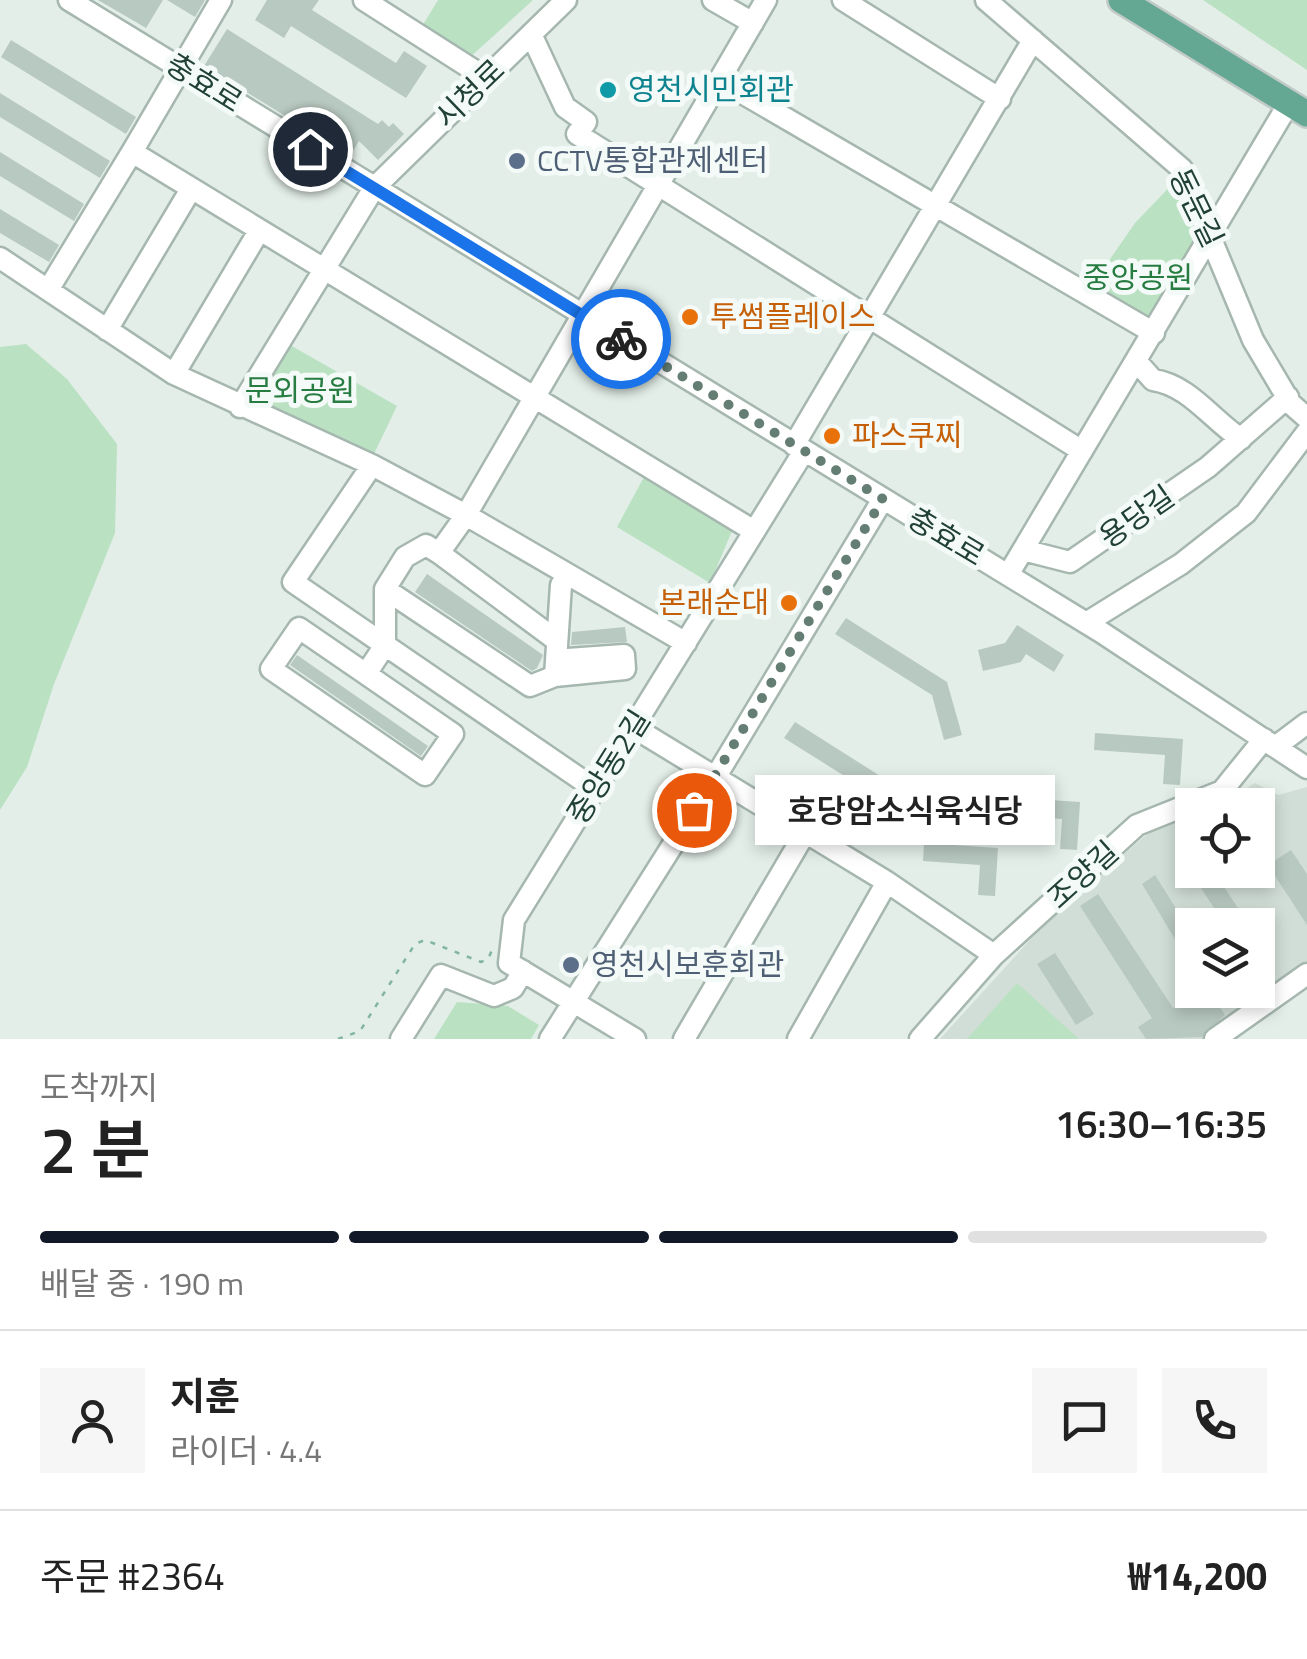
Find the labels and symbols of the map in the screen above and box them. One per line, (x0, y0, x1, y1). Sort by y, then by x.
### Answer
street label: 충효로 (157, 41, 252, 124)
street label: 시청로 (424, 48, 515, 139)
place label: 영천시민회관 (628, 66, 794, 112)
marker: 영천시민회관 (597, 79, 619, 101)
pin (268, 107, 353, 192)
place label: CCTV통합관제센터 (537, 137, 768, 183)
marker: CCTV통합관제센터 (506, 150, 528, 172)
street label: 동문길 (1158, 160, 1236, 255)
park label: 중앙공원 (1083, 254, 1193, 300)
courier (571, 289, 671, 389)
place label: 투썸플레이스 (710, 293, 876, 339)
marker: 투썸플레이스 (679, 306, 701, 328)
park label: 문외공원 (245, 367, 355, 413)
place label: 파스쿠찌 (852, 412, 962, 458)
marker: 파스쿠찌 (821, 425, 843, 447)
street label: 용당길 (1089, 474, 1184, 559)
street label: 충효로 (899, 495, 994, 577)
place label: 본래순대 (659, 579, 769, 625)
marker: 본래순대 (778, 592, 800, 614)
street label: 중앙동2길 (555, 700, 661, 833)
pin (652, 768, 737, 853)
callout: 호당암소식육식당 (754, 775, 1054, 845)
street label: 조양길 (1036, 829, 1128, 919)
place label: 영천시보훈회관 (591, 941, 784, 987)
marker: 영천시보훈회관 (560, 954, 582, 976)

